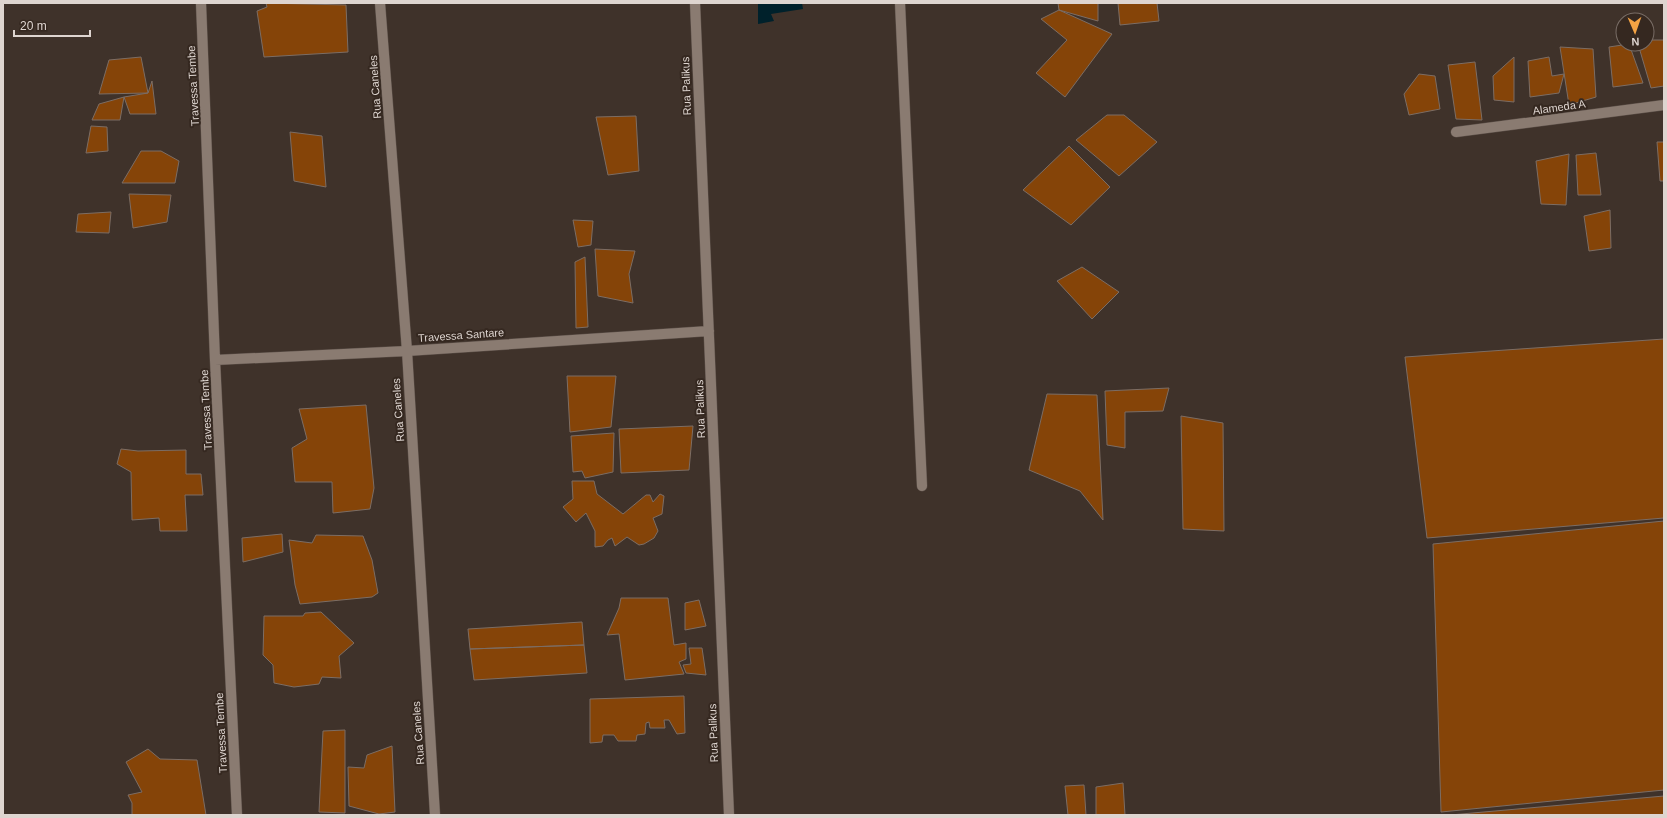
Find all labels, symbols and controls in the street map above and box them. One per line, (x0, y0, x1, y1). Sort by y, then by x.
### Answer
scale bar (14, 12, 90, 38)
north arrow (1615, 12, 1655, 52)
text: 20 m (20, 19, 47, 33)
text: N (1631, 36, 1640, 48)
street label: Travessa Tembe (185, 45, 201, 127)
street label: Rua Caneles (367, 54, 383, 119)
street label: Rua Palikus (679, 56, 693, 116)
street label: Alameda A (1532, 97, 1587, 117)
street label: Travessa Santare (417, 326, 505, 344)
street label: Travessa Tembe (198, 369, 214, 451)
street label: Rua Caneles (390, 377, 406, 442)
street label: Rua Palikus (693, 379, 707, 439)
street label: Travessa Tembe (213, 692, 229, 774)
street label: Rua Caneles (410, 700, 426, 765)
street label: Rua Palikus (706, 703, 720, 763)

